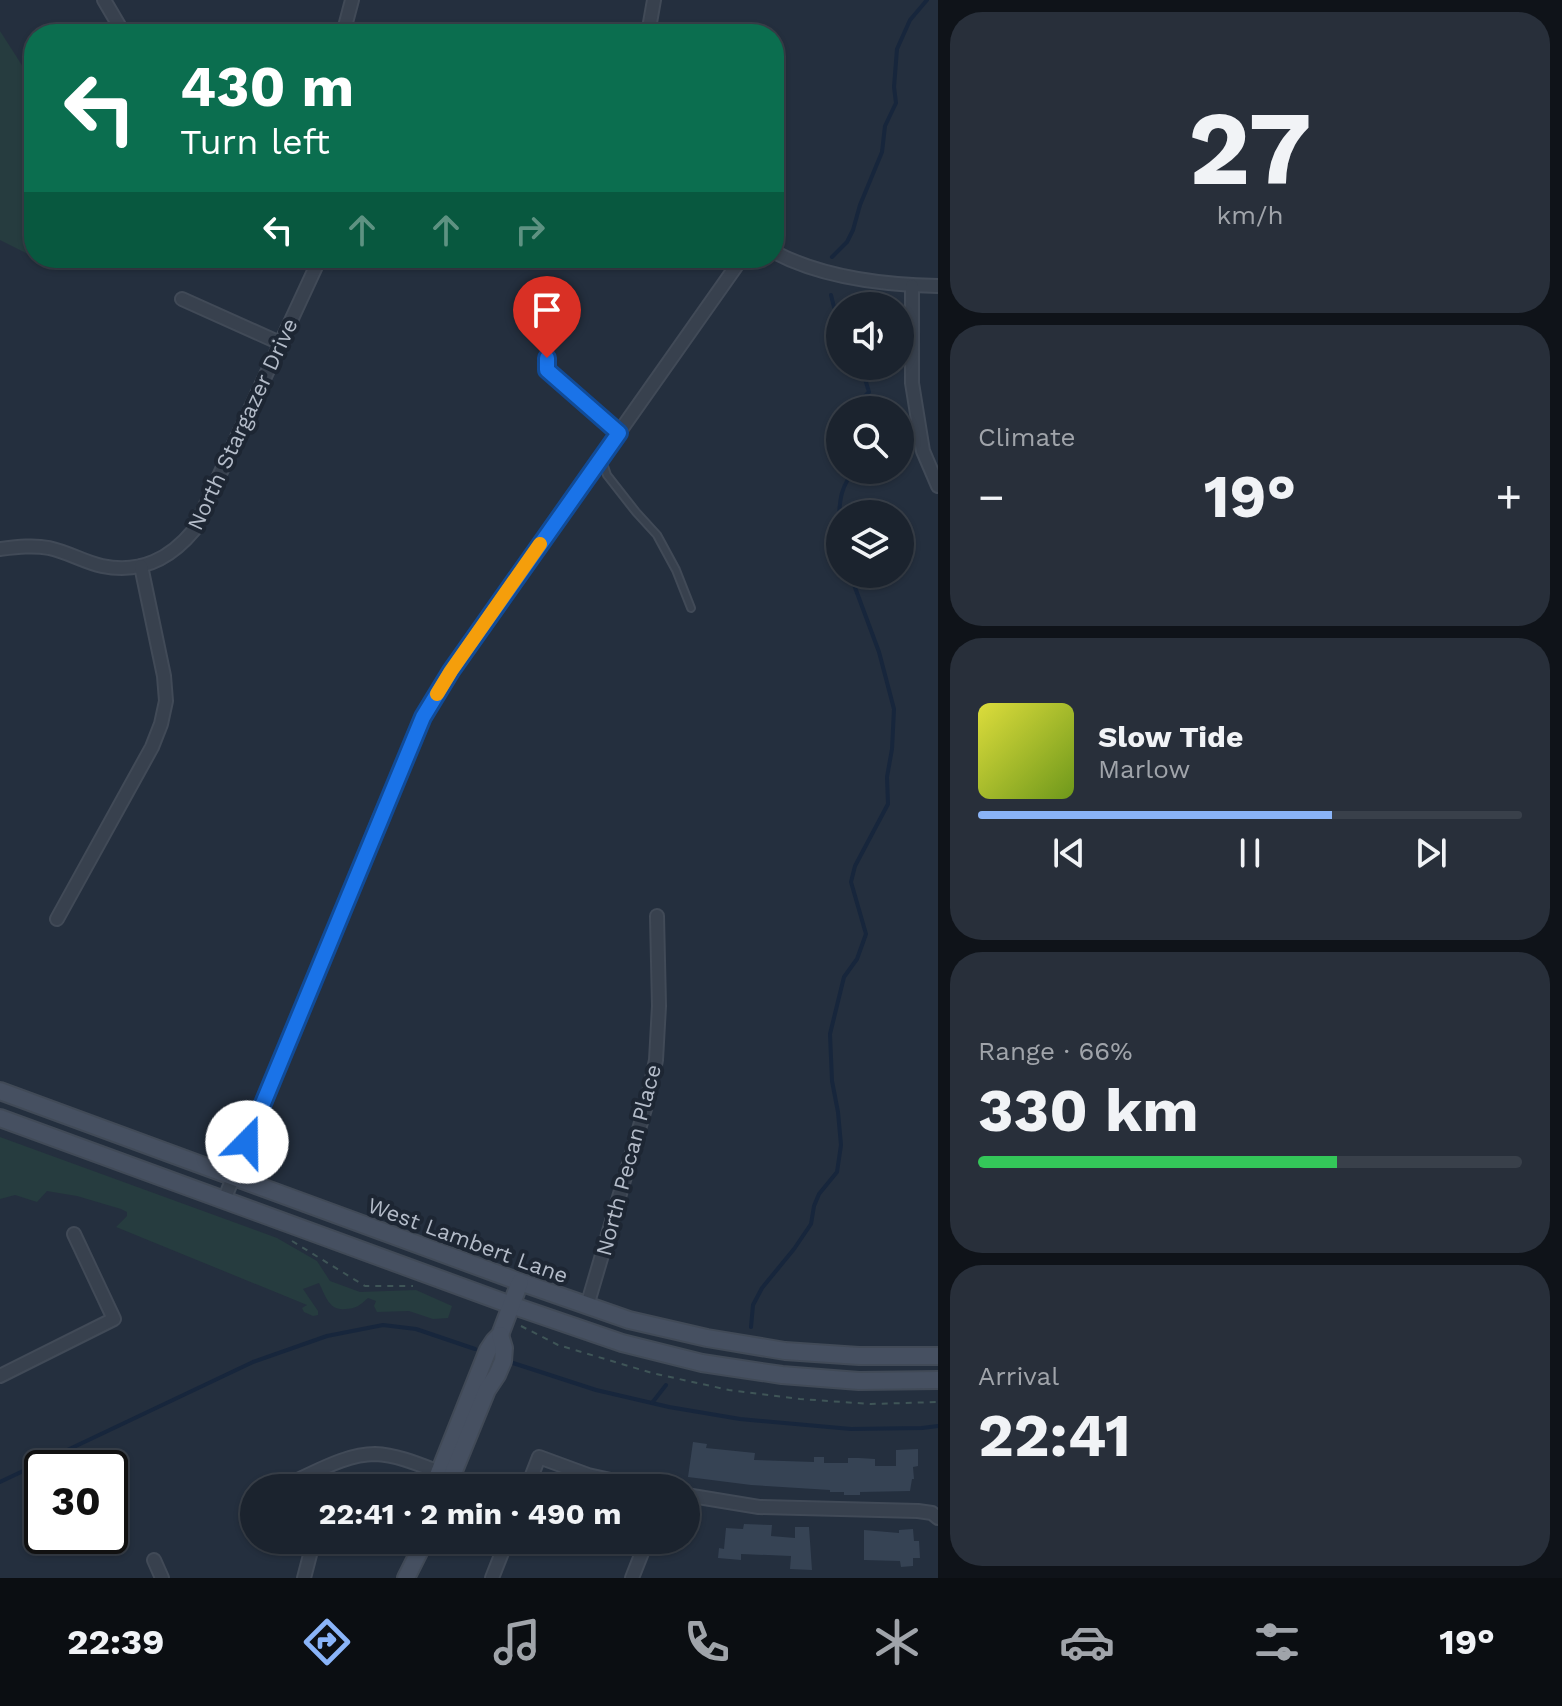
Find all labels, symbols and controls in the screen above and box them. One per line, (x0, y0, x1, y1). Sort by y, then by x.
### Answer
text: 430 m (180, 54, 354, 120)
icon: left (48, 56, 152, 160)
text: 27 (1188, 87, 1312, 209)
text: Turn left (180, 121, 330, 163)
text: km/h (1217, 200, 1283, 230)
icon: left (256, 208, 300, 252)
icon: ahead (340, 208, 384, 252)
icon: ahead (424, 208, 468, 252)
icon: right (508, 208, 552, 252)
pin (513, 276, 581, 358)
icon: arrive (525, 288, 569, 332)
map controls (826, 292, 914, 588)
button: sound (826, 292, 914, 380)
street label: North Stargazer Drive (182, 314, 303, 534)
button: search (826, 396, 914, 484)
text: Climate (978, 422, 1076, 452)
text: 19° (1204, 461, 1296, 532)
text: − (978, 471, 1005, 523)
text: + (1495, 471, 1522, 523)
button: layers (826, 500, 914, 588)
text: Slow Tide (1098, 719, 1243, 754)
text: Marlow (1098, 754, 1190, 784)
icon: previous (1047, 831, 1091, 875)
icon: pause (1228, 831, 1272, 875)
icon: next (1409, 831, 1453, 875)
text: Range · 66% (978, 1036, 1132, 1066)
street label: North Pecan Place (591, 1062, 666, 1259)
text: 330 km (978, 1075, 1199, 1146)
position arrow (205, 1100, 289, 1184)
street label: West Lambert Lane (364, 1193, 571, 1288)
text: Arrival (978, 1361, 1059, 1391)
text: 22:41 (978, 1400, 1131, 1471)
speed limit sign: 30 (24, 1450, 128, 1554)
text: 22:41 · 2 min · 490 m (318, 1496, 622, 1531)
icon: directions (299, 1614, 355, 1670)
icon: music (489, 1614, 545, 1670)
icon: phone (679, 1614, 735, 1670)
icon: climate (869, 1614, 925, 1670)
icon: car (1059, 1614, 1115, 1670)
icon: filters (1249, 1614, 1305, 1670)
text: 22:39 (67, 1621, 164, 1663)
text: 19° (1439, 1621, 1495, 1663)

